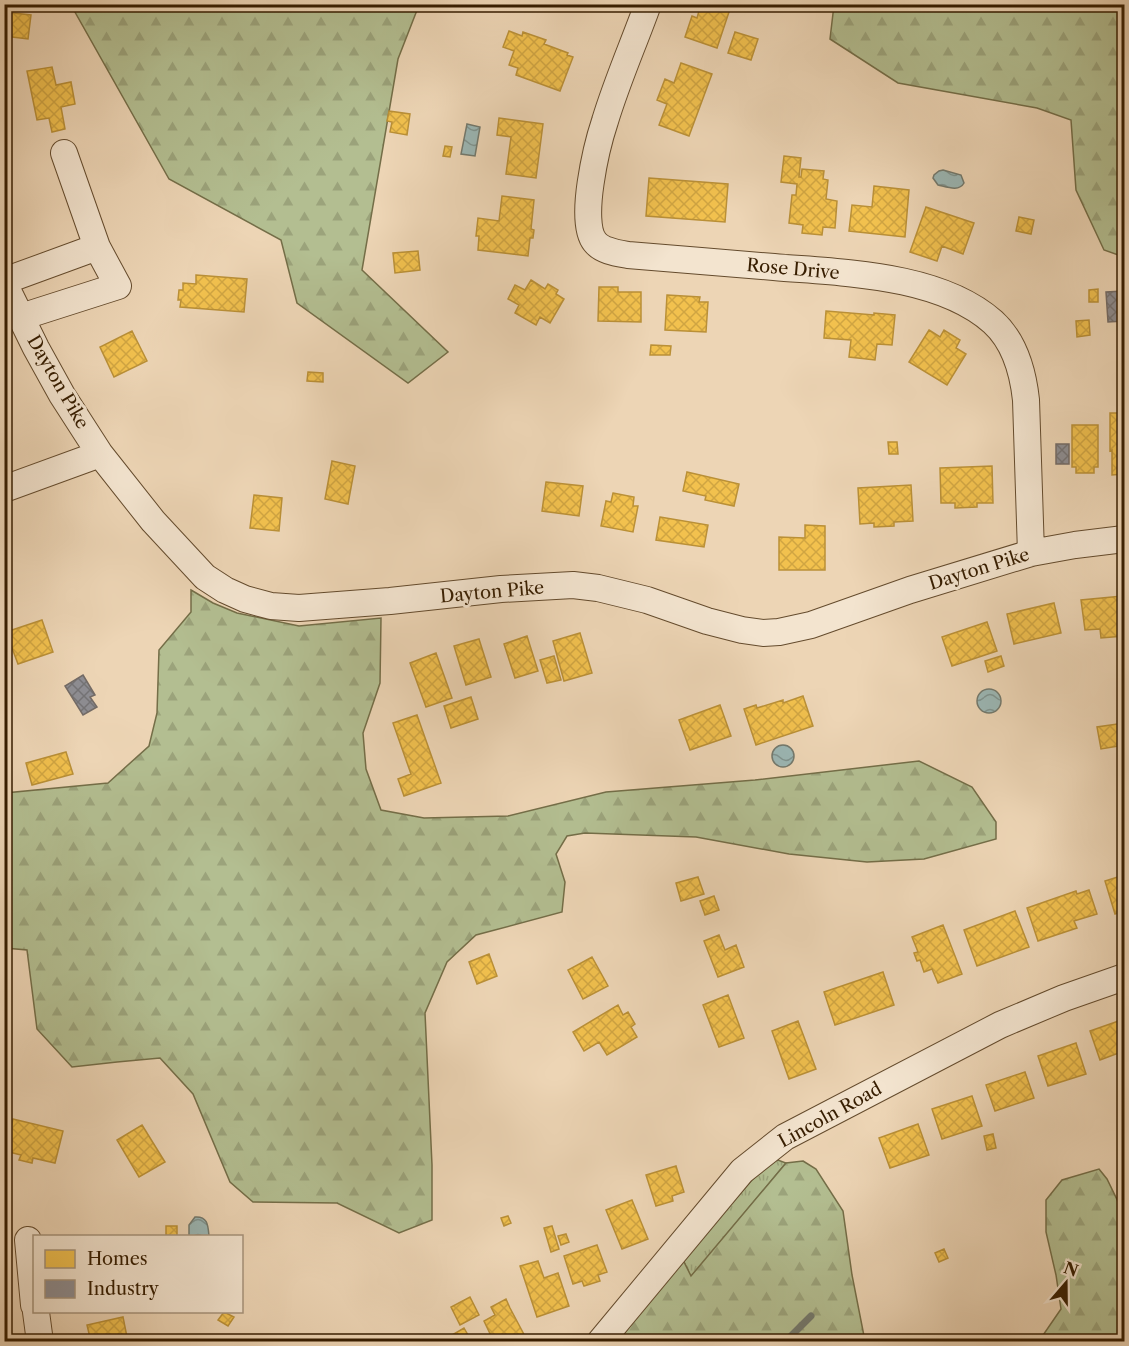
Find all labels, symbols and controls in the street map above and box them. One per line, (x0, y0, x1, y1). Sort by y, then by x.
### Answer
street label: Rose Drive (745, 254, 841, 284)
street label: Dayton Pike (22, 331, 94, 433)
street label: Dayton Pike (926, 543, 1032, 595)
street label: Dayton Pike (439, 576, 545, 608)
street label: Lincoln Road (774, 1077, 886, 1152)
legend (33, 1235, 243, 1313)
text: Homes (87, 1248, 148, 1270)
north arrow (1036, 1253, 1096, 1313)
text: N (1061, 1257, 1081, 1281)
text: Industry (87, 1278, 160, 1300)

